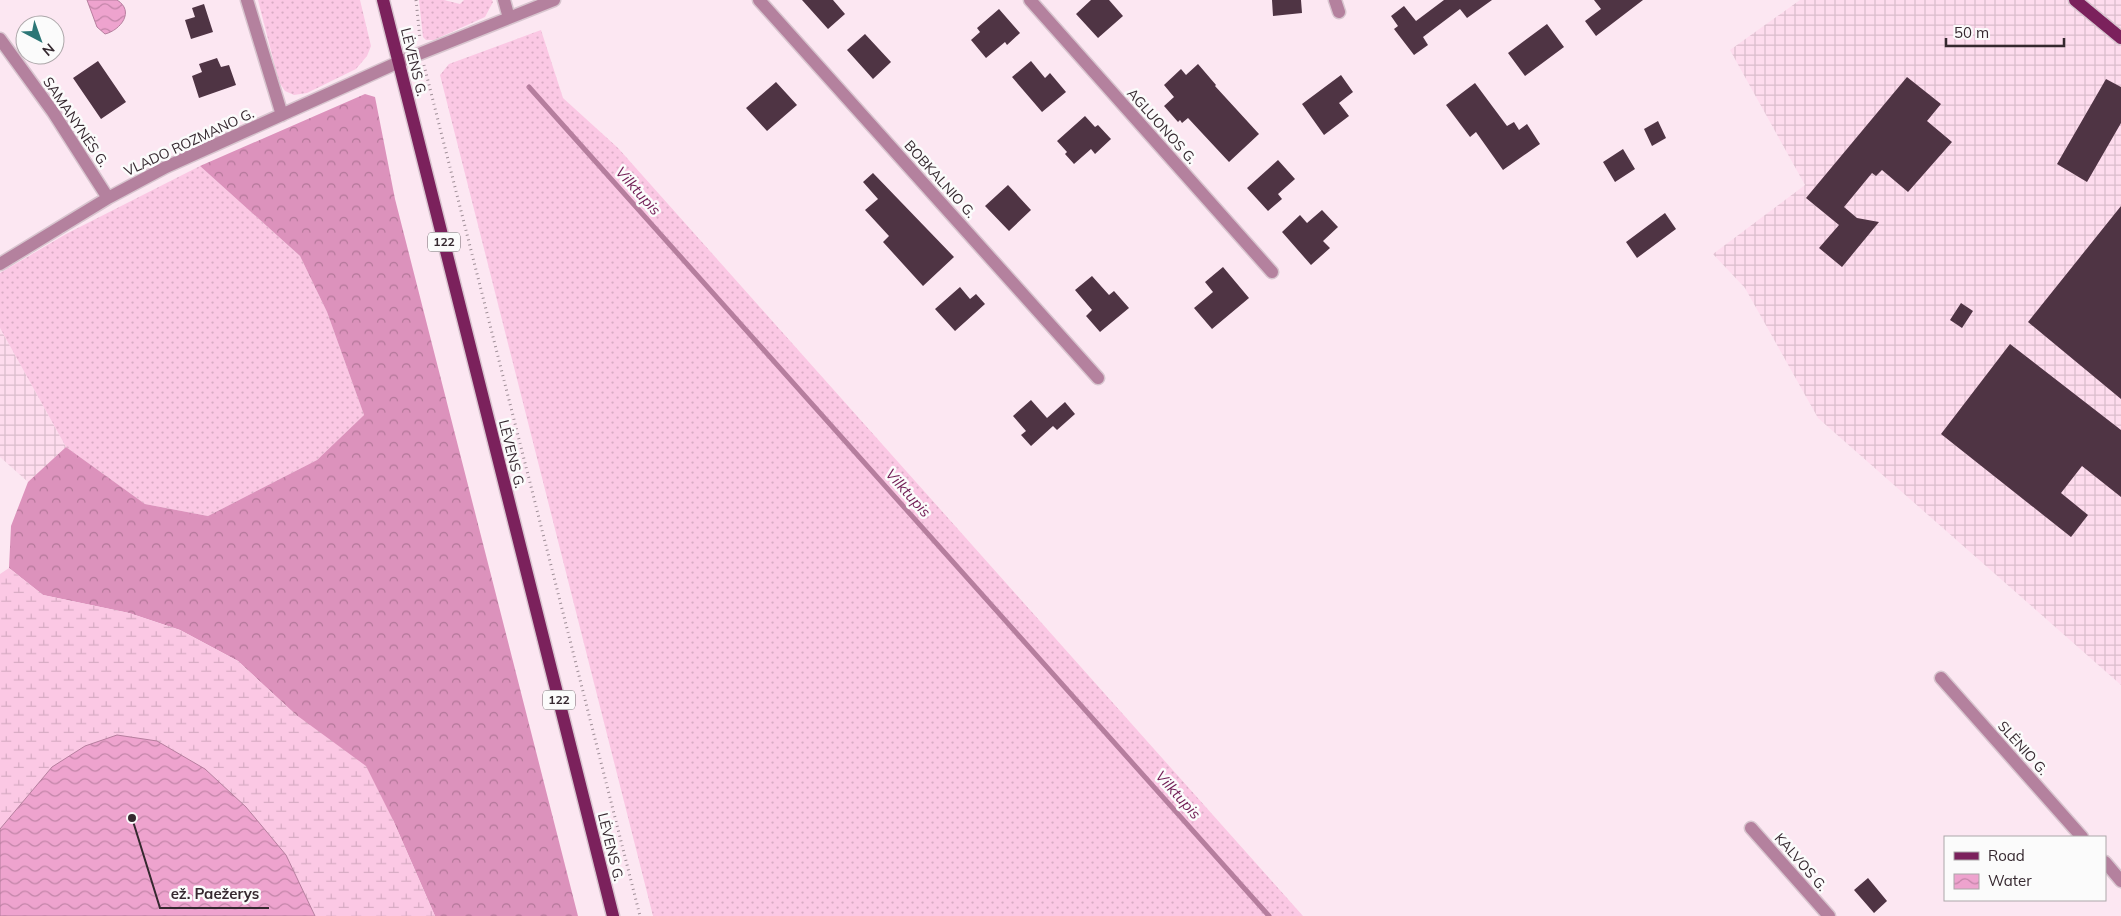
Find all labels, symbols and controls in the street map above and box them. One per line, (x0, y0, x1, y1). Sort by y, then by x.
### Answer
north arrow (15, 15, 65, 65)
scale bar (1946, 15, 2064, 47)
text: 50 m (1954, 23, 1989, 42)
street label: LĖVENS G. (397, 26, 431, 98)
text: N (39, 40, 58, 60)
street label: SAMANYNĖS G. (39, 74, 113, 170)
street label: AGLUONOS G. (1123, 84, 1201, 168)
street label: VLADO ROZMANO G. (121, 104, 257, 180)
street label: BOBKALNIO G. (900, 136, 980, 222)
water label: Vilktupis (612, 162, 665, 219)
road number: 122 (428, 232, 460, 252)
street label: LĖVENS G. (495, 418, 529, 490)
water label: Vilktupis (882, 464, 935, 521)
road number: 122 (543, 690, 575, 710)
street label: SLĖNIO G. (1994, 717, 2052, 779)
water label: Vilktupis (1152, 766, 1205, 823)
street label: LĖVENS G. (594, 811, 628, 883)
street label: KALVOS G. (1771, 829, 1831, 895)
legend (1944, 836, 2106, 901)
text: Road (1988, 846, 2025, 865)
text: Water (1988, 871, 2032, 890)
callout: ež. Paežerys (160, 878, 269, 908)
text: ež. Paežerys (171, 884, 259, 903)

